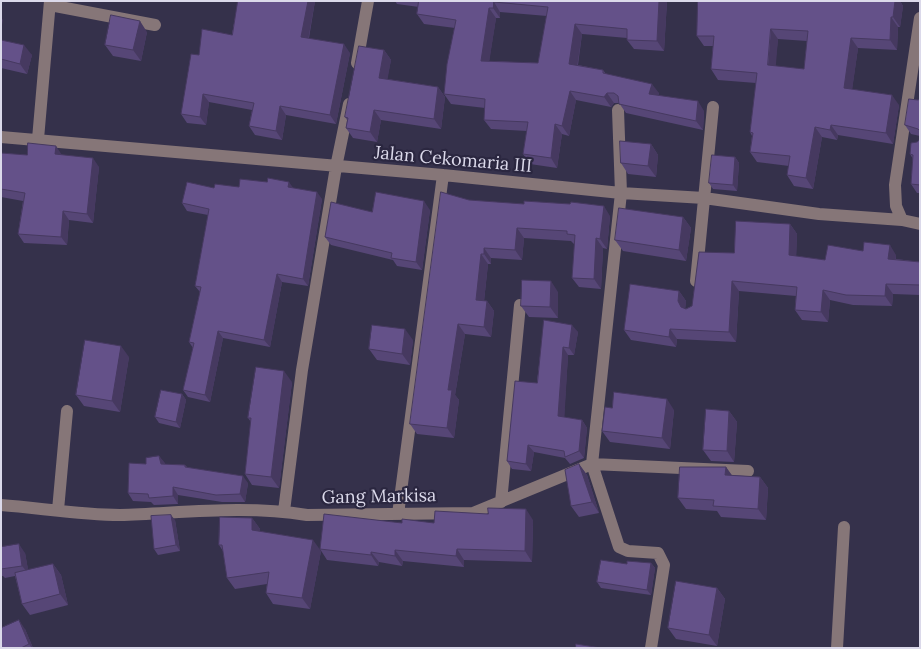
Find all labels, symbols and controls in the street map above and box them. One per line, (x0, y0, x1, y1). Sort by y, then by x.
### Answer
street label: Jalan Cekomaria III (373, 142, 533, 178)
street label: Gang Markisa (322, 485, 436, 509)

